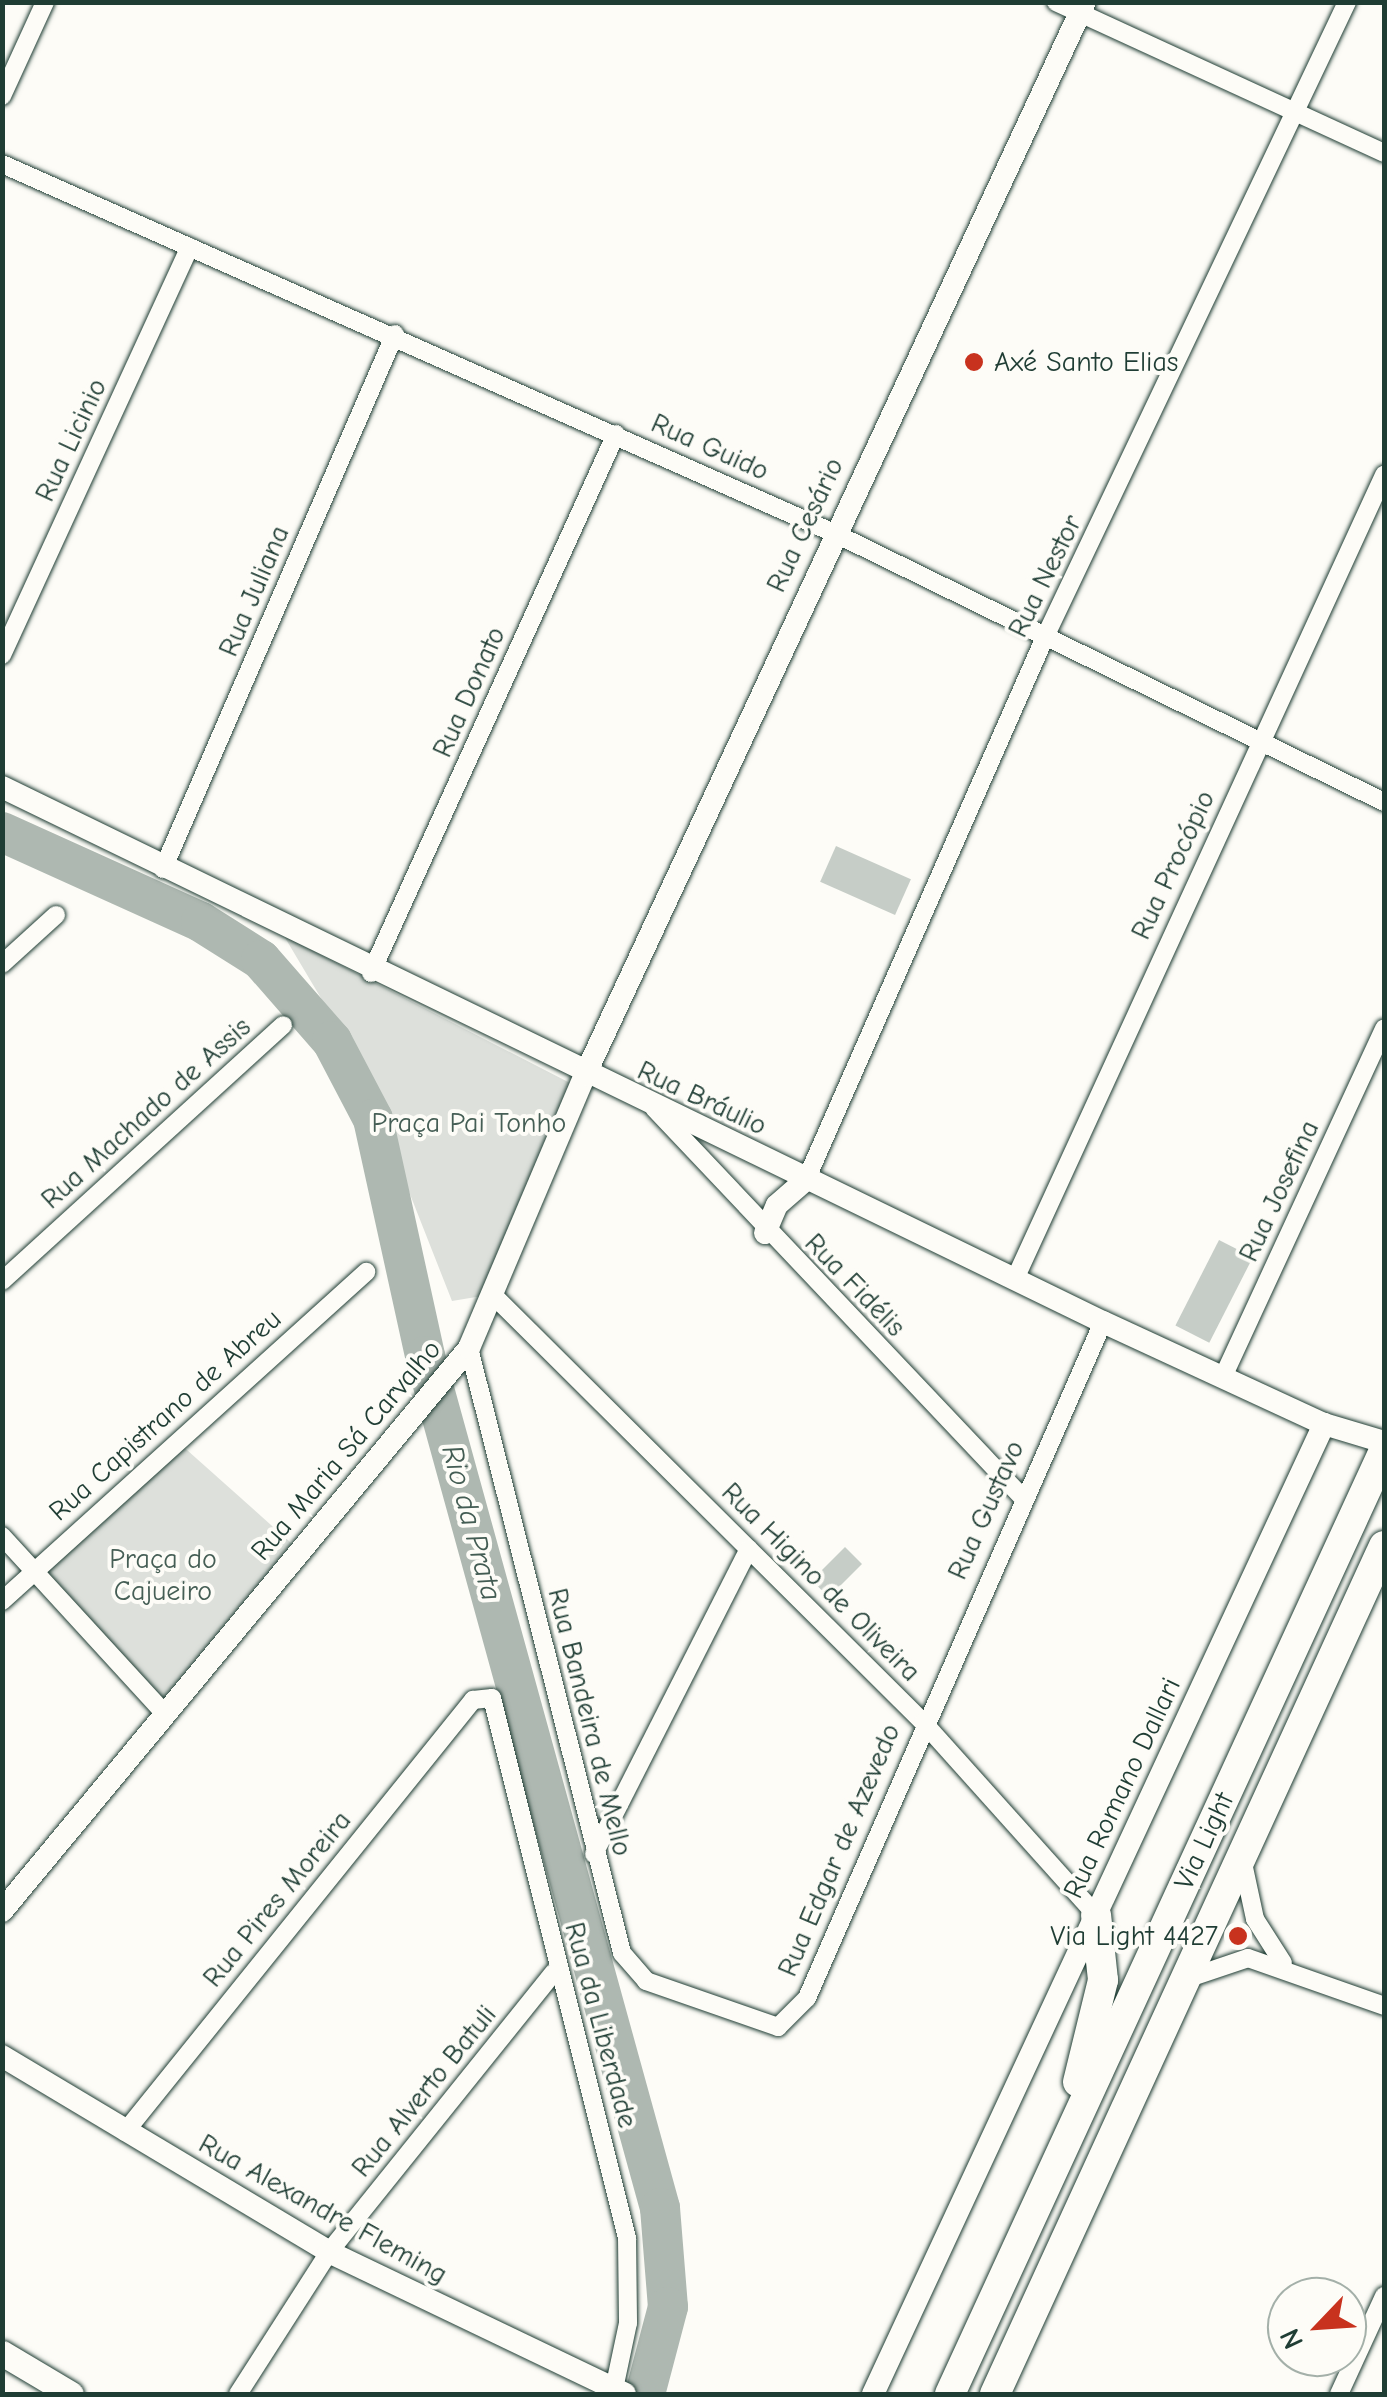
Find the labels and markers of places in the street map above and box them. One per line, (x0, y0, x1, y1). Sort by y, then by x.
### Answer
place label: Axé Santo Elias (994, 345, 1179, 379)
marker: Axé Santo Elias (963, 351, 985, 373)
place label: Via Light 4427 (1050, 1919, 1218, 1953)
marker: Via Light 4427 (1227, 1925, 1249, 1947)

